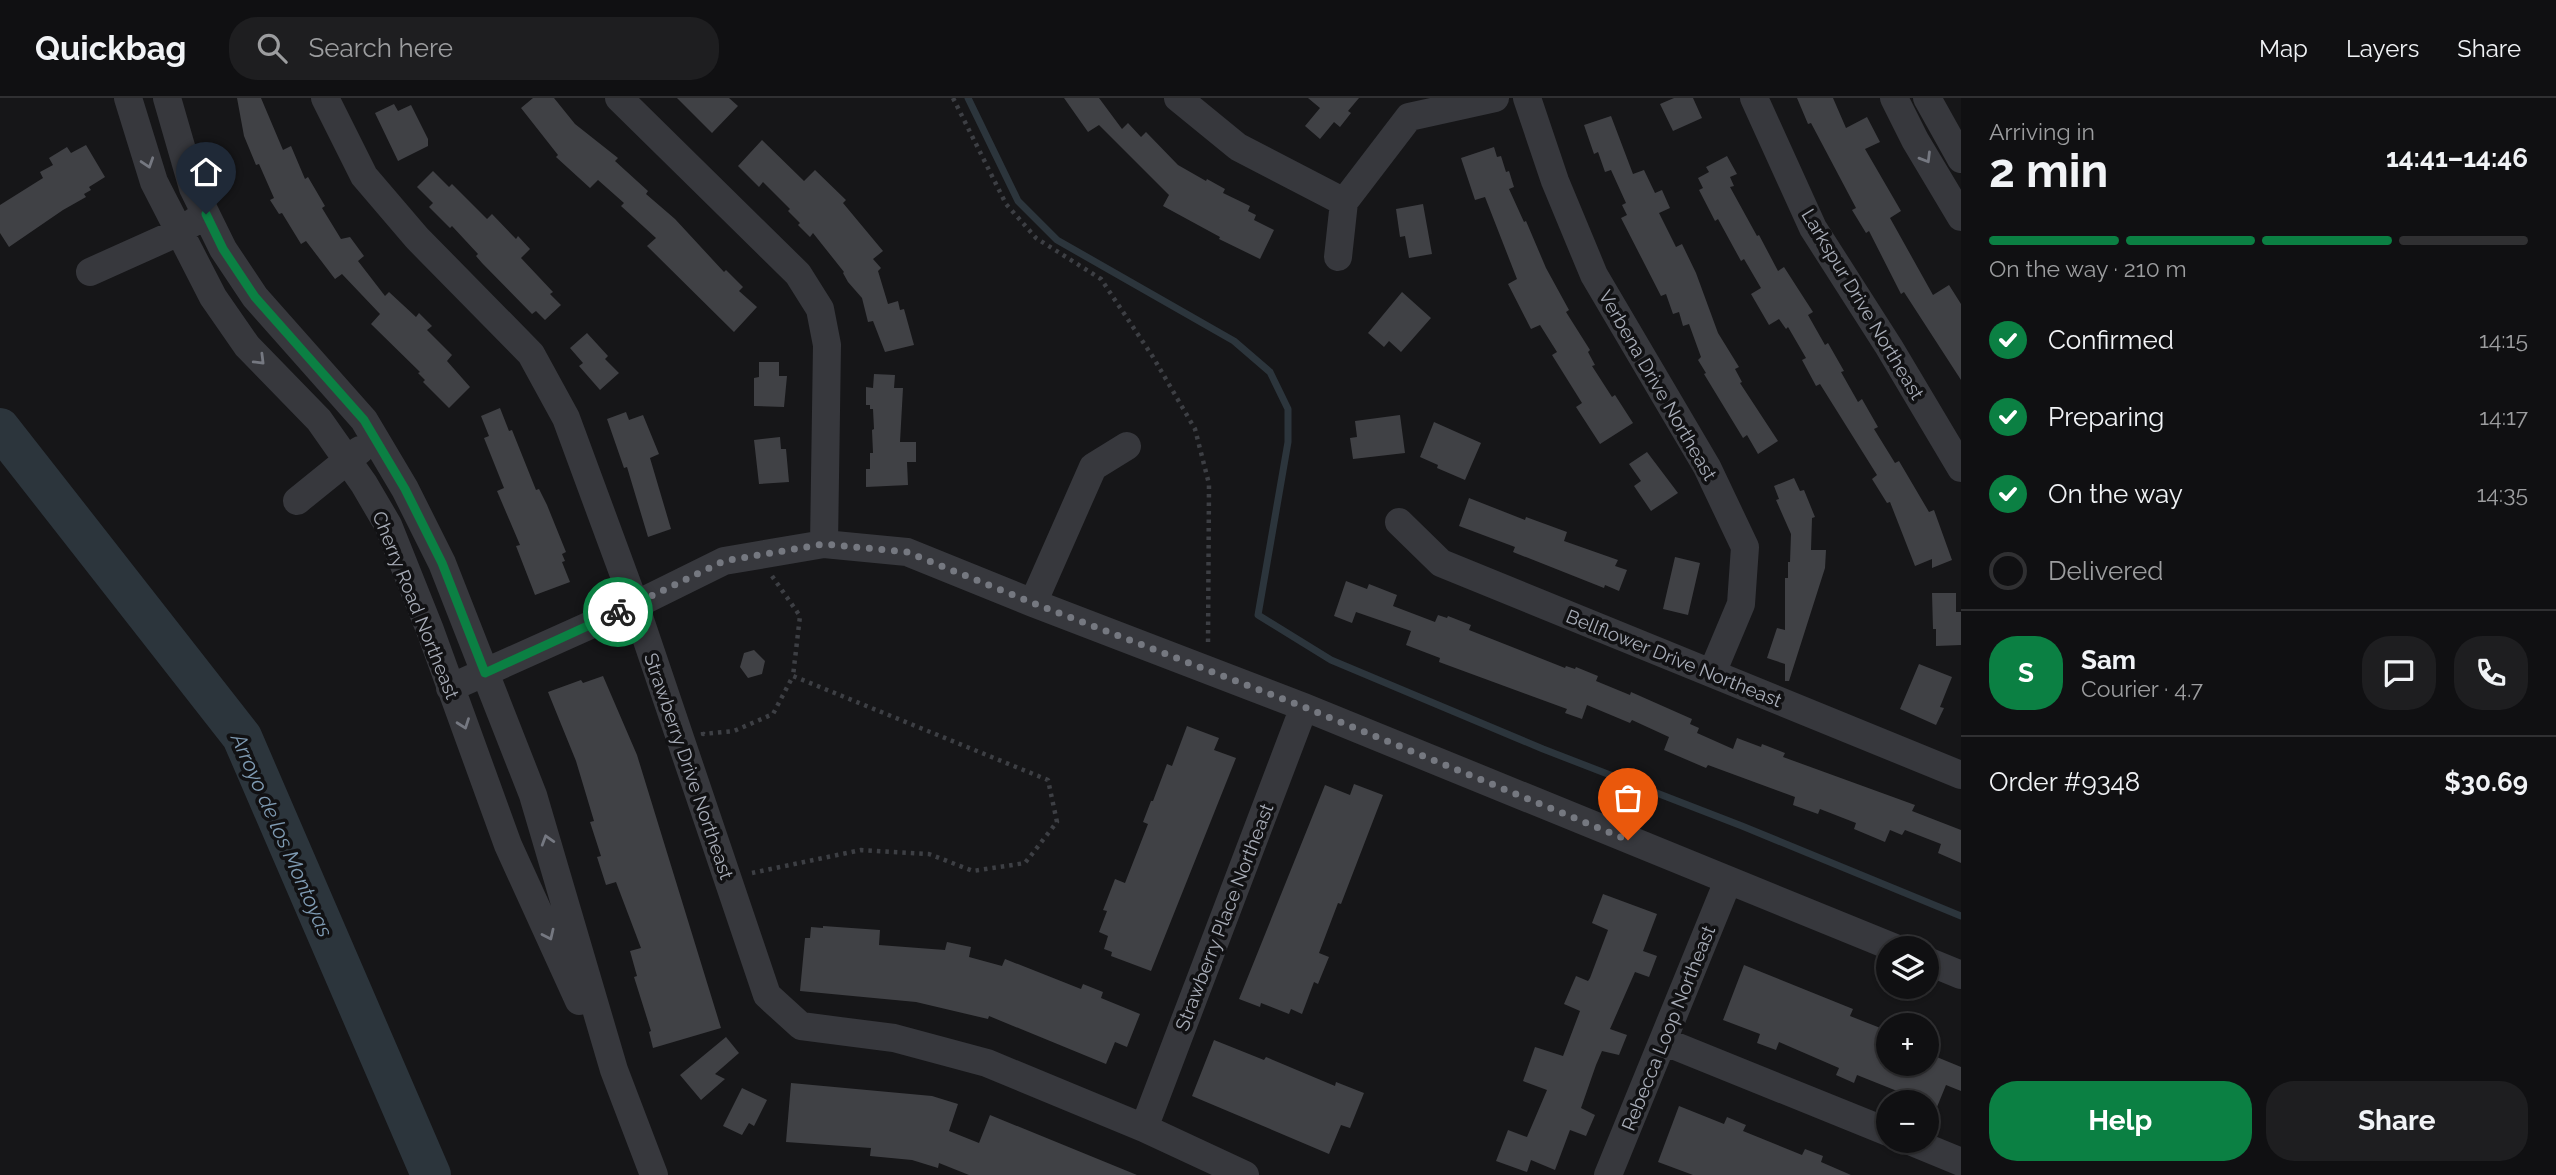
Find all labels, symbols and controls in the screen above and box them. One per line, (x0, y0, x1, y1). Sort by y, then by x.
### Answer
search box (229, 17, 719, 80)
text: Quickbag (35, 29, 187, 68)
icon: search (253, 29, 291, 67)
text: Search here (309, 33, 453, 63)
text: Map (2259, 34, 2308, 63)
text: Layers (2346, 34, 2419, 63)
text: Share (2457, 34, 2521, 63)
text: Arriving in (1989, 118, 2095, 145)
pin (176, 142, 236, 214)
text: 14:41–14:46 (2386, 143, 2528, 173)
text: 2 min (1989, 144, 2108, 198)
one-way arrow (1918, 151, 1931, 164)
icon: home (187, 153, 225, 191)
one-way arrow (140, 157, 154, 169)
street label: Larkspur Drive Northeast (1797, 205, 1929, 404)
text: On the way · 210 m (1989, 255, 2187, 282)
street label: Verbena Drive Northeast (1595, 286, 1722, 484)
icon: check (1989, 321, 2027, 359)
text: Confirmed (2048, 325, 2174, 355)
text: 14:15 (2479, 326, 2528, 353)
one-way arrow (252, 351, 265, 364)
icon: check (1989, 398, 2027, 436)
text: Preparing (2048, 402, 2164, 432)
text: 14:17 (2479, 403, 2528, 430)
icon: check (1989, 475, 2027, 513)
text: On the way (2048, 479, 2183, 509)
text: 14:35 (2476, 480, 2528, 507)
street label: Cherry Road Northeast (368, 508, 464, 703)
text: Delivered (2048, 556, 2163, 586)
courier (583, 577, 653, 647)
icon: bike (599, 593, 637, 631)
street label: Bellflower Drive Northeast (1563, 605, 1786, 712)
button: chat (2362, 636, 2436, 710)
button: phone (2454, 636, 2528, 710)
text: Sam (2081, 645, 2136, 675)
street label: Strawberry Drive Northeast (640, 650, 738, 883)
text: S (2018, 658, 2034, 688)
text: Courier · 4.7 (2081, 675, 2203, 702)
one-way arrow (455, 718, 469, 730)
water label: Arroyo de los Montoyas (225, 728, 338, 941)
text: Order #9348 (1989, 767, 2140, 797)
text: $30.69 (2444, 767, 2528, 797)
pin (1598, 768, 1658, 840)
icon: bag (1609, 779, 1647, 817)
street label: Strawberry Place Northeast (1170, 800, 1278, 1034)
one-way arrow (540, 834, 555, 846)
street label: Rebecca Loop Northeast (1617, 922, 1719, 1134)
one-way arrow (541, 928, 555, 940)
map controls (1876, 936, 1939, 1153)
button: layers (1876, 936, 1939, 999)
button: + (1876, 1013, 1939, 1076)
button: Help (1989, 1081, 2252, 1161)
button: Share (2266, 1081, 2528, 1161)
button: − (1876, 1090, 1939, 1153)

